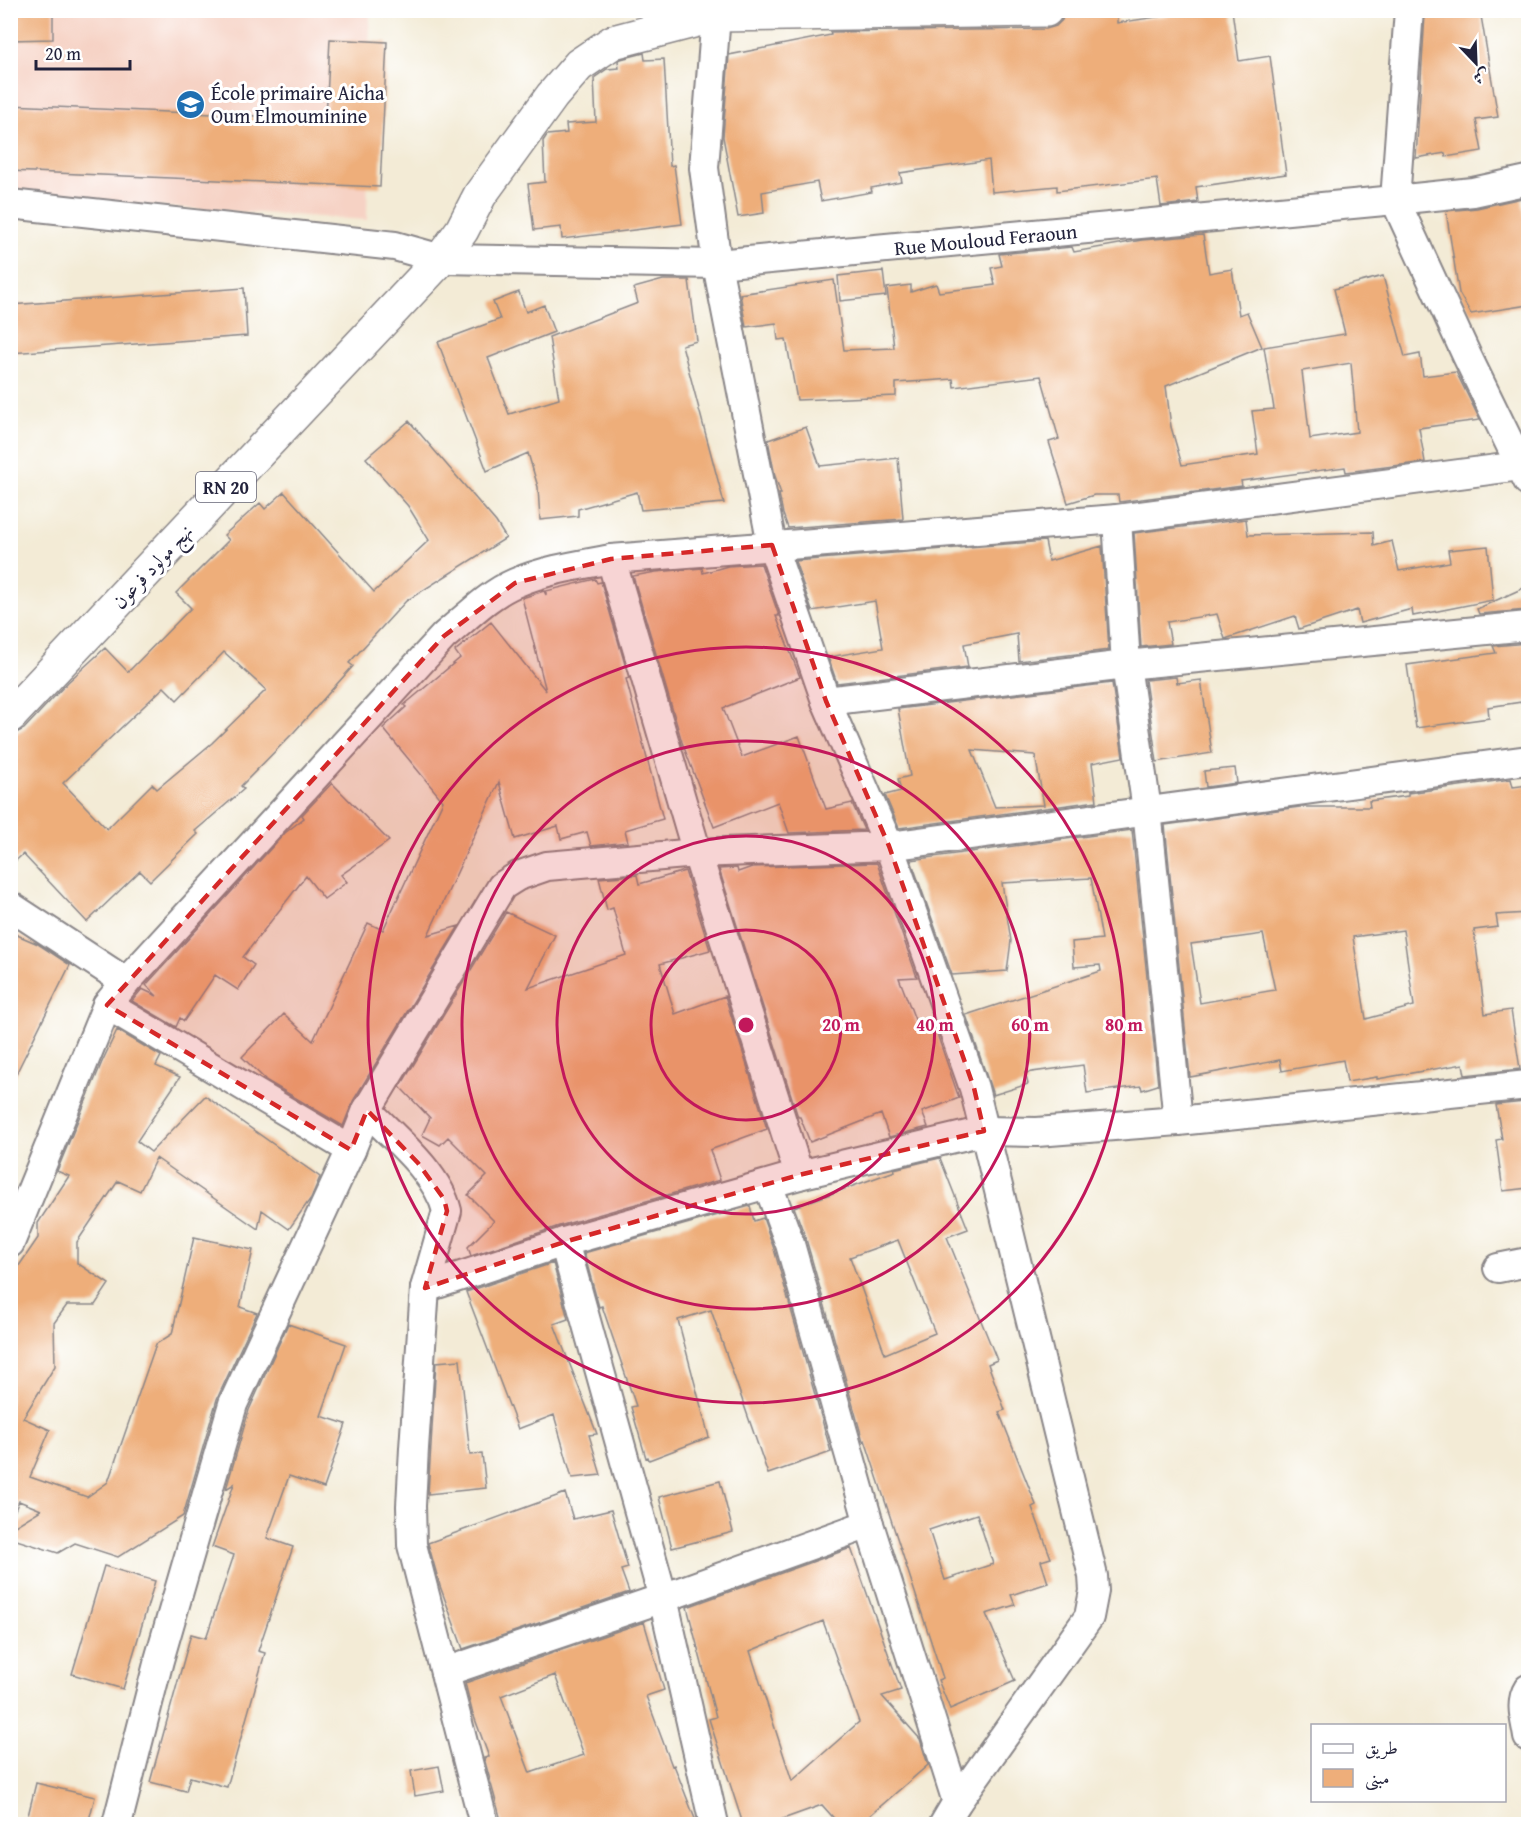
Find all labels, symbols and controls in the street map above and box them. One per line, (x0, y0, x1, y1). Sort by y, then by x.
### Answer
scale bar (36, 33, 130, 71)
north arrow (1446, 33, 1506, 93)
text: 20 m (45, 40, 81, 67)
text: ش (1470, 63, 1494, 91)
place label: École primaire Aicha Oum Elmouminine (211, 78, 385, 130)
school or university icon: École primaire Aicha Oum Elmouminine (174, 88, 206, 120)
street label: Rue Mouloud Feraoun (893, 216, 1078, 262)
road number: RN 20 (196, 472, 256, 502)
street label: نهج مولود فرعون (105, 517, 202, 618)
text: 20 m (822, 1011, 861, 1038)
text: 40 m (916, 1011, 955, 1038)
text: 60 m (1011, 1011, 1050, 1038)
text: 80 m (1105, 1011, 1144, 1038)
centre of rings (736, 1015, 756, 1035)
legend (1311, 1724, 1506, 1802)
text: طريق (1365, 1734, 1398, 1761)
text: مبنى (1365, 1764, 1390, 1791)

